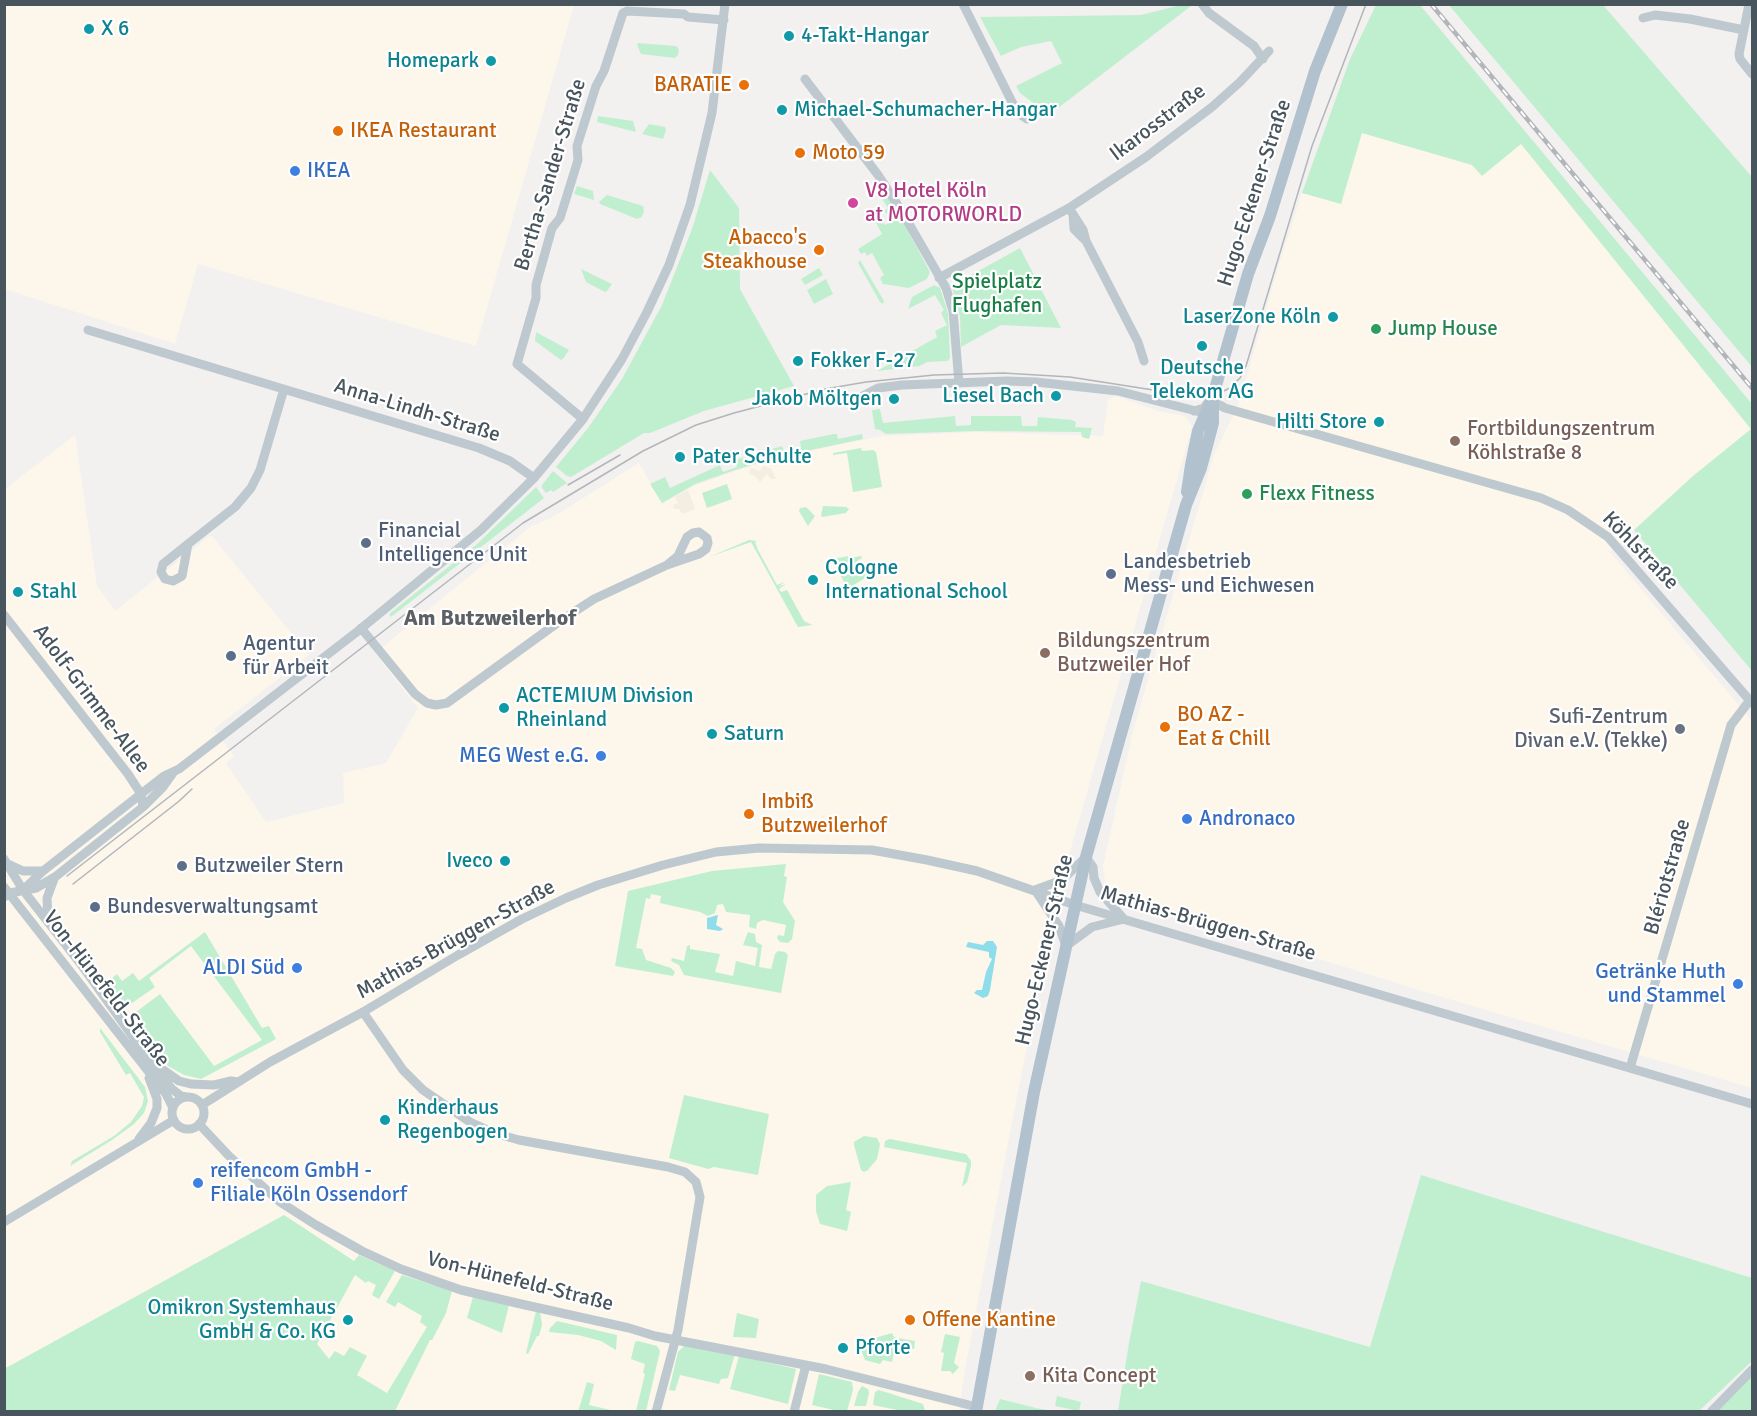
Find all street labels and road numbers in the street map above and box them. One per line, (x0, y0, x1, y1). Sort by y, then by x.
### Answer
street label: Bertha-Sander-Straße (510, 76, 592, 274)
street label: Ikarosstraße (1105, 79, 1211, 167)
street label: Hugo-Eckener-Straße (1213, 96, 1297, 290)
street label: Anna-Lindh-Straße (331, 374, 503, 448)
street label: Köhlstraße (1597, 507, 1683, 595)
street label: Adolf-Grimme-Allee (27, 620, 155, 778)
street label: Blériotstraße (1639, 816, 1697, 938)
street label: Hugo-Eckener-Straße (1011, 852, 1079, 1048)
street label: Mathias-Brüggen-Straße (352, 875, 560, 1005)
street label: Mathias-Brüggen-Straße (1097, 881, 1319, 967)
street label: Von-Hünefeld-Straße (37, 906, 175, 1072)
street label: Von-Hünefeld-Straße (424, 1247, 616, 1317)

